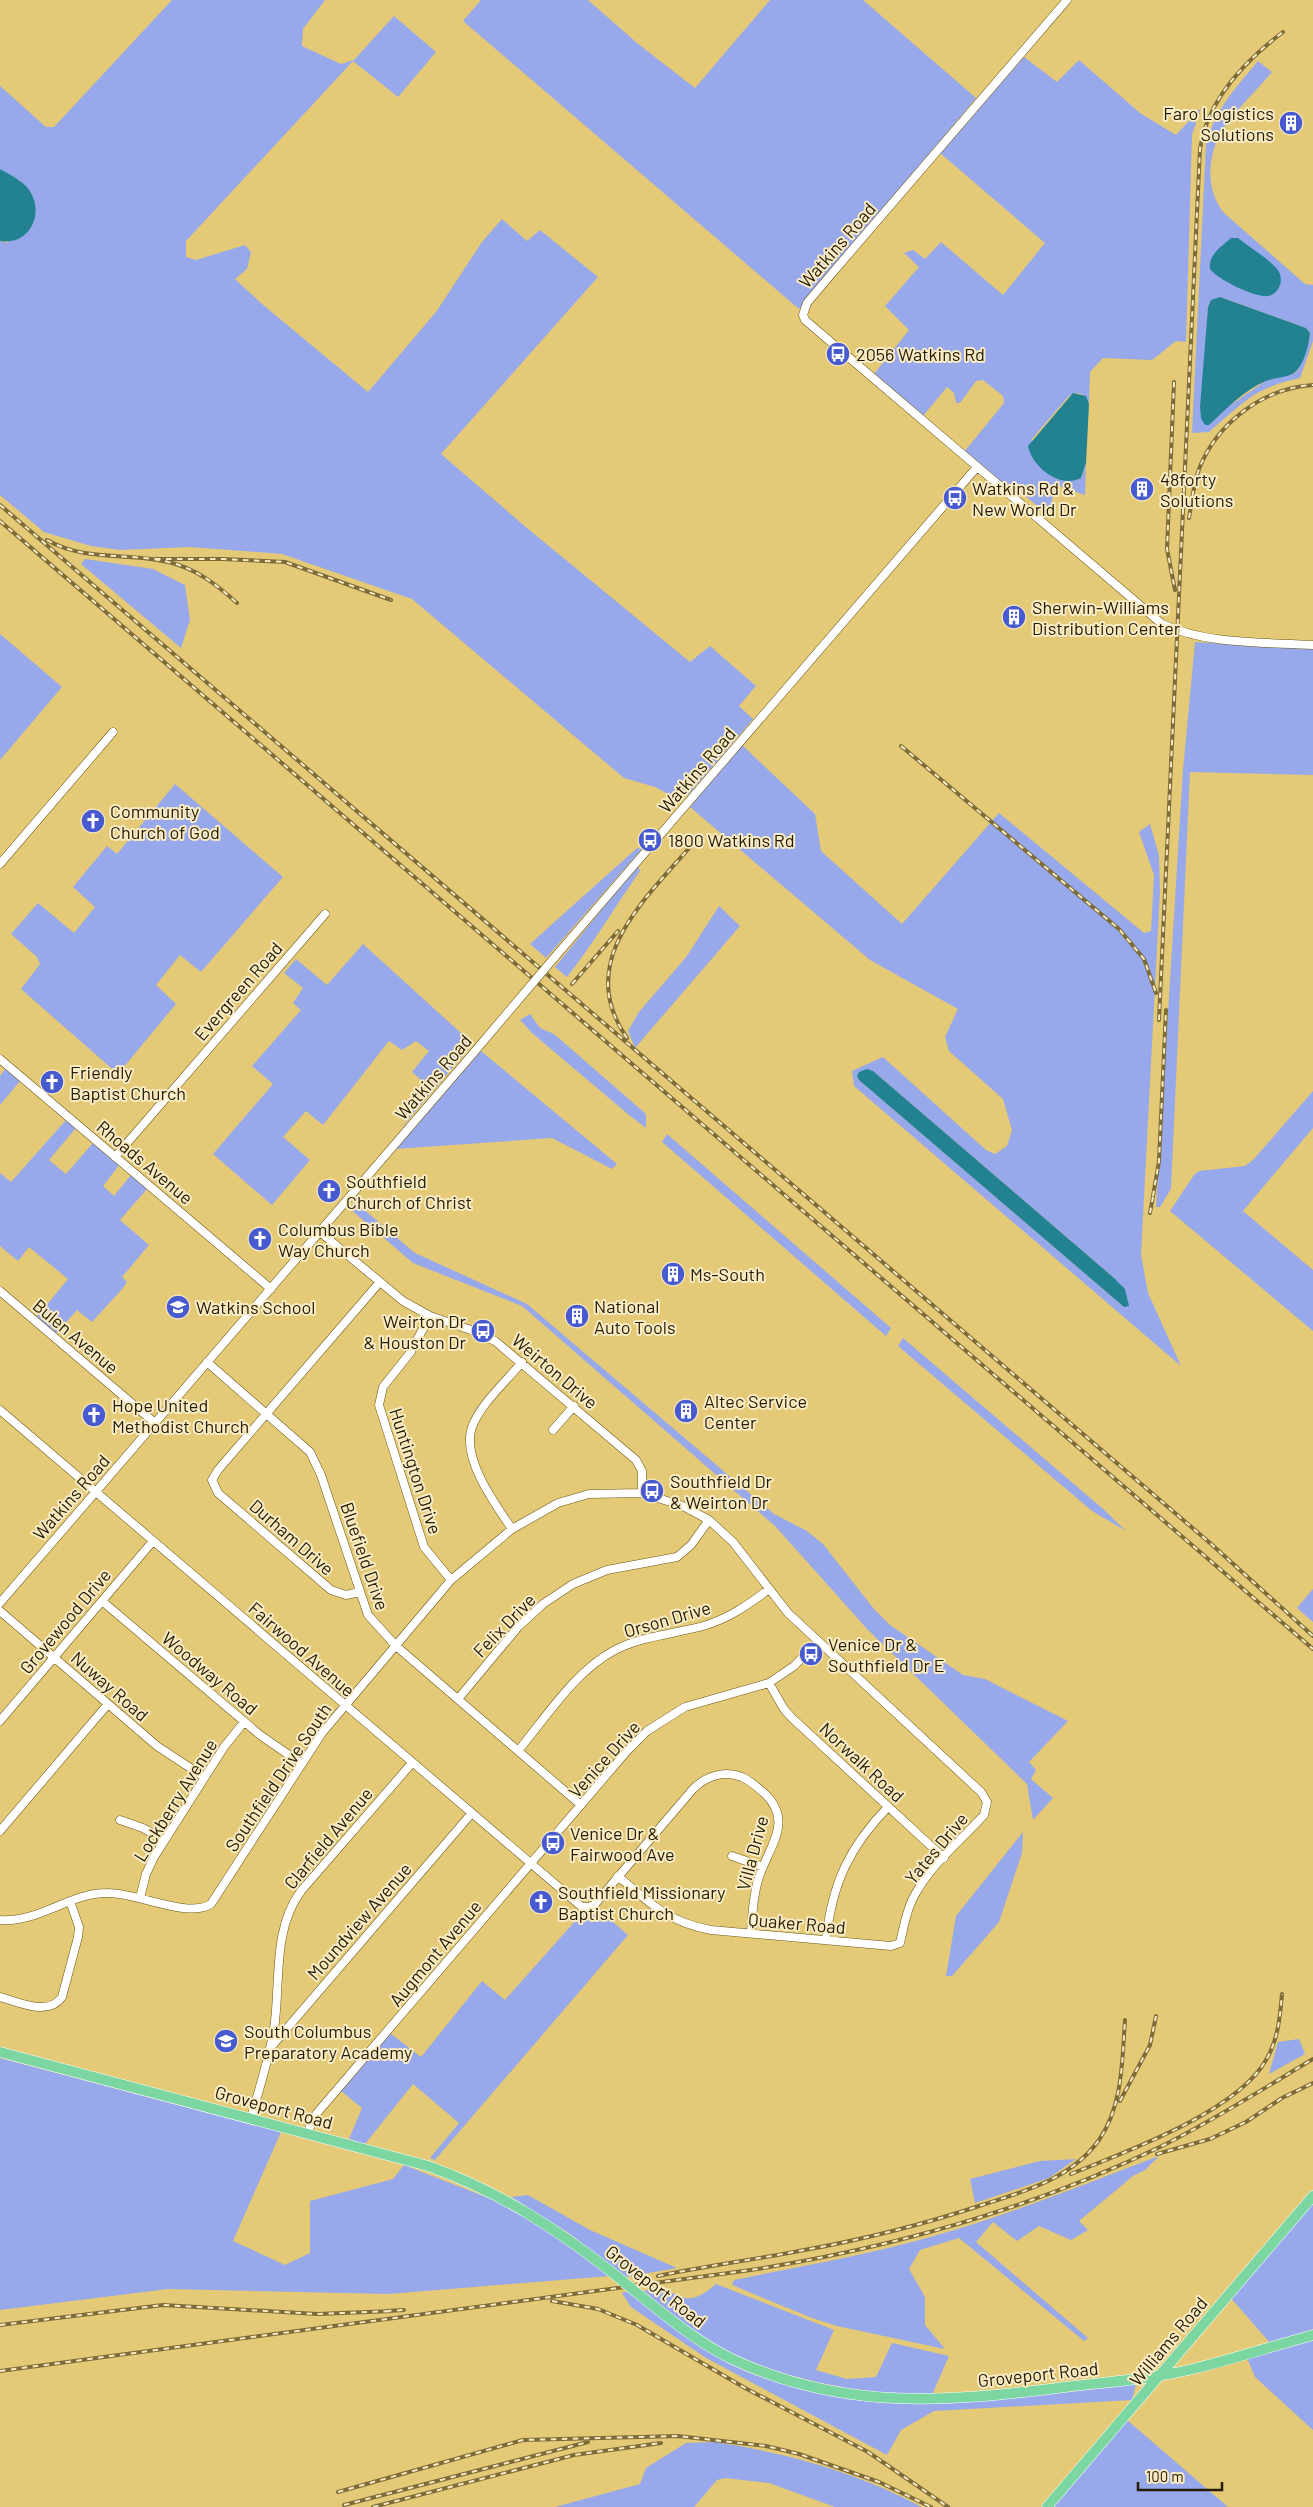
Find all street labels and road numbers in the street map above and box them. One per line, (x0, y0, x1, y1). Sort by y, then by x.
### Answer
street label: Watkins Road (794, 198, 880, 292)
street label: Watkins Road (654, 723, 740, 817)
street label: Evergreen Road (189, 937, 287, 1045)
street label: Watkins Road (390, 1030, 476, 1124)
street label: Rhoads Avenue (92, 1115, 198, 1209)
street label: Bulen Avenue (29, 1294, 123, 1378)
street label: Weirton Drive (508, 1329, 602, 1413)
street label: Huntington Drive (385, 1405, 447, 1537)
street label: Watkins Road (28, 1450, 114, 1544)
street label: Durham Drive (245, 1494, 339, 1580)
street label: Bluefield Drive (336, 1499, 394, 1613)
street label: Grovewood Drive (15, 1564, 115, 1678)
street label: Felix Drive (468, 1589, 540, 1661)
street label: Orson Drive (621, 1596, 713, 1642)
street label: Fairwood Avenue (244, 1597, 360, 1701)
street label: Woodway Road (158, 1627, 262, 1719)
street label: Nuway Road (67, 1646, 153, 1726)
street label: Southfield Drive South (220, 1699, 336, 1855)
street label: Venice Drive (564, 1716, 644, 1802)
street label: Norwalk Road (815, 1717, 909, 1807)
street label: Lockberry Avenue (128, 1735, 222, 1865)
street label: Clarfield Avenue (279, 1783, 377, 1893)
street label: Yates Drive (900, 1808, 972, 1888)
street label: Villa Drive (731, 1813, 773, 1893)
street label: Moundview Avenue (302, 1858, 416, 1984)
street label: Augmont Avenue (384, 1895, 486, 2011)
street label: Quaker Road (748, 1908, 846, 1938)
street label: Groveport Road (213, 2081, 335, 2133)
street label: Groveport Road (601, 2240, 711, 2332)
street label: Williams Road (1124, 2292, 1212, 2390)
street label: Groveport Road (977, 2357, 1099, 2391)

